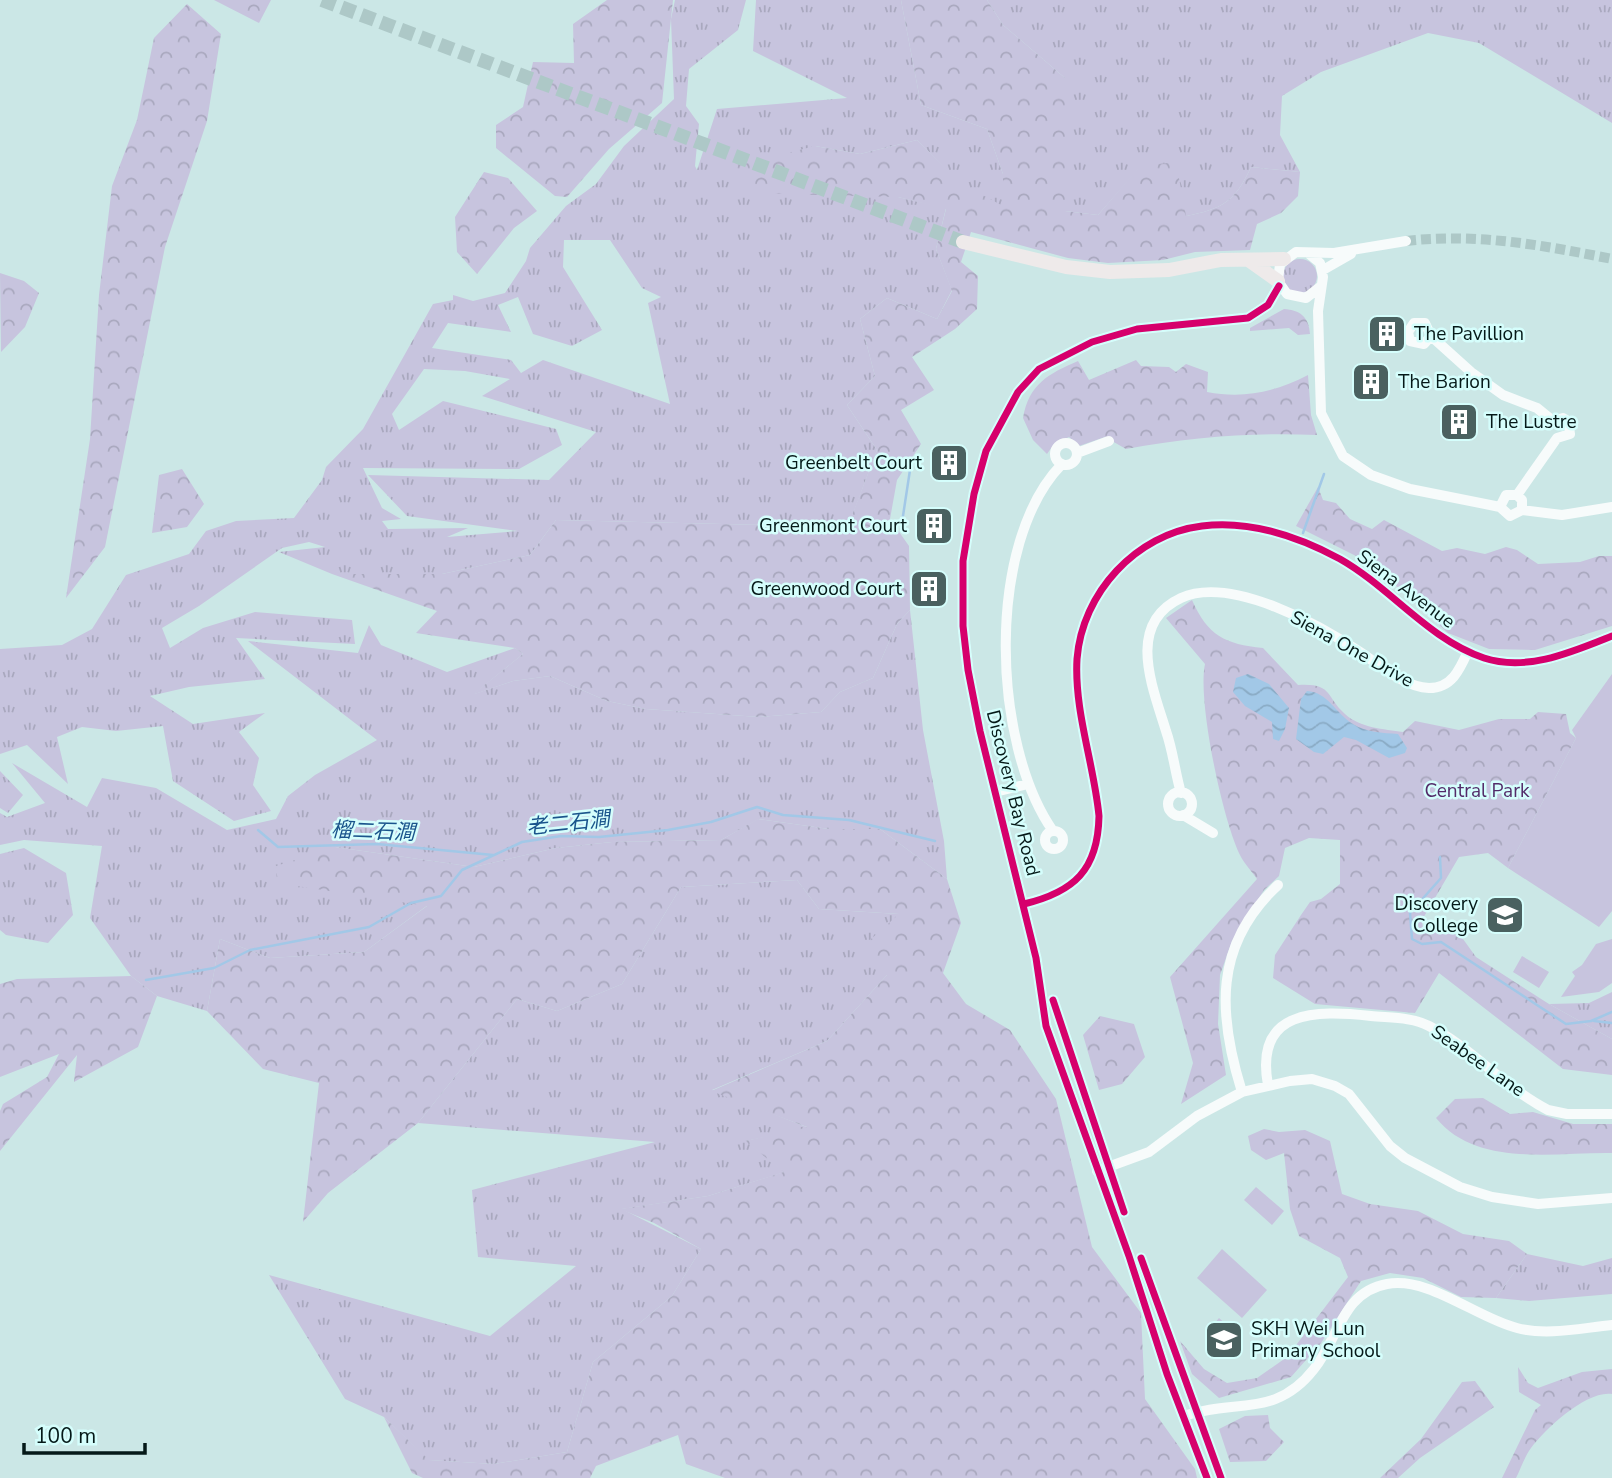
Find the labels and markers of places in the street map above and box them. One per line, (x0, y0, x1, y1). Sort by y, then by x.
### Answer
building icon: The Pavillion (1366, 313, 1408, 355)
place label: The Pavillion (1414, 321, 1524, 347)
building icon: The Barion (1350, 361, 1392, 403)
place label: The Barion (1398, 369, 1491, 395)
building icon: The Lustre (1438, 401, 1480, 443)
place label: The Lustre (1486, 409, 1577, 435)
building icon: Greenbelt Court (928, 442, 970, 484)
place label: Greenbelt Court (785, 450, 922, 476)
building icon: Greenmont Court (913, 505, 955, 547)
place label: Greenmont Court (759, 513, 907, 539)
building icon: Greenwood Court (908, 568, 950, 610)
place label: Greenwood Court (750, 576, 902, 602)
place label: Discovery College (1394, 891, 1478, 939)
school or university icon: Discovery College (1484, 894, 1526, 936)
place label: SKH Wei Lun Primary School (1251, 1316, 1381, 1364)
school or university icon: SKH Wei Lun Primary School (1203, 1319, 1245, 1361)

